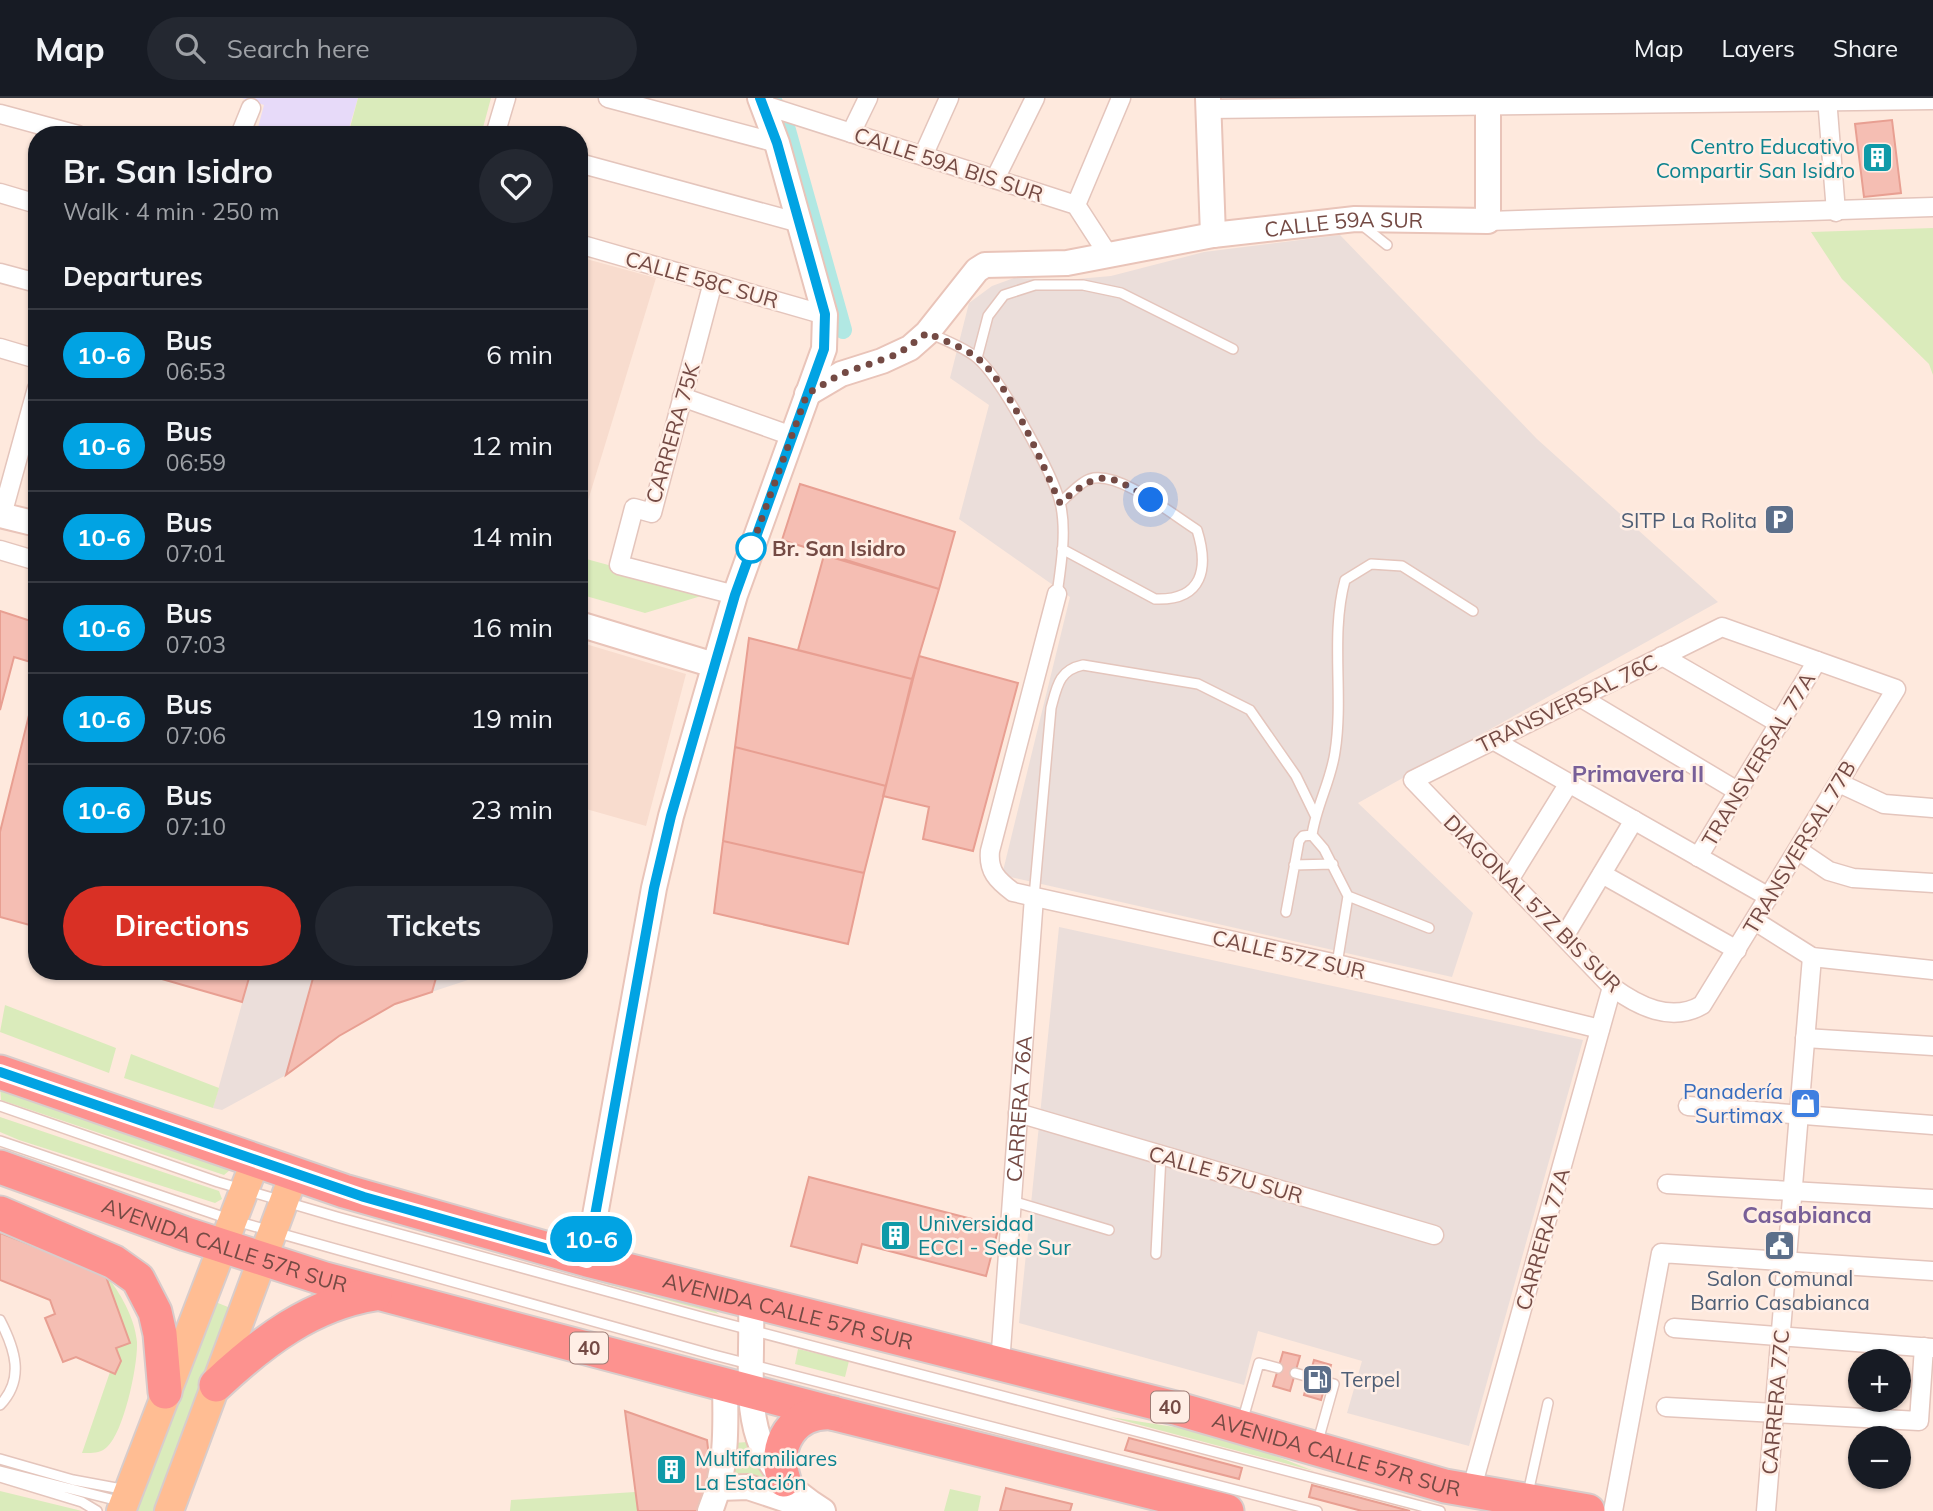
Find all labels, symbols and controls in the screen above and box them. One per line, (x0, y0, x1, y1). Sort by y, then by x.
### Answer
search box (147, 17, 637, 80)
text: Map (35, 28, 105, 69)
icon: search (171, 29, 209, 67)
text: Search here (227, 32, 370, 65)
text: Map (1634, 33, 1683, 63)
text: Layers (1721, 33, 1795, 63)
text: Share (1833, 33, 1898, 63)
street label: CALLE 59A BIS SUR (851, 121, 1047, 207)
place label: Centro Educativo Compartir San Isidro (1656, 133, 1855, 183)
building icon: Centro Educativo Compartir San Isidro (1861, 141, 1895, 175)
button: heart (479, 149, 553, 223)
text: Br. San Isidro (63, 150, 273, 191)
text: Walk · 4 min · 250 m (63, 197, 280, 226)
street label: CALLE 59A SUR (1263, 206, 1423, 242)
street label: CALLE 58C SUR (622, 245, 782, 313)
text: Departures (63, 260, 203, 293)
text: Bus (166, 324, 212, 357)
text: 6 min (486, 338, 553, 371)
text: 10-6 (77, 340, 131, 370)
text: 06:53 (166, 357, 226, 386)
street label: CARRERA 75K (640, 359, 705, 506)
text: Bus (166, 415, 212, 448)
text: 12 min (471, 429, 553, 462)
text: 10-6 (77, 431, 131, 461)
text: 06:59 (166, 448, 226, 477)
your location (1133, 482, 1168, 517)
parking icon: SITP La Rolita (1763, 503, 1797, 537)
text: Bus (166, 506, 212, 539)
place label: SITP La Rolita (1621, 507, 1757, 533)
text: 14 min (471, 520, 553, 553)
text: 10-6 (77, 522, 131, 552)
marker: Br. San Isidro (736, 533, 766, 563)
place label: Br. San Isidro (772, 535, 906, 561)
text: 07:01 (166, 539, 226, 568)
text: Bus (166, 597, 212, 630)
text: 16 min (471, 611, 553, 644)
text: 10-6 (77, 613, 131, 643)
text: 07:03 (166, 630, 226, 659)
street label: TRANSVERSAL 76C (1473, 648, 1661, 758)
street label: TRANSVERSAL 77A (1696, 667, 1821, 851)
text: Bus (166, 688, 212, 721)
text: 19 min (471, 702, 553, 735)
text: 10-6 (77, 704, 131, 734)
text: 07:06 (166, 721, 226, 750)
street label: TRANSVERSAL 77B (1737, 756, 1861, 938)
district label: Primavera II (1572, 759, 1704, 788)
text: Bus (166, 779, 212, 812)
text: 23 min (471, 793, 553, 826)
text: 10-6 (77, 795, 131, 825)
street label: DIAGONAL 57Z BIS SUR (1439, 809, 1627, 997)
text: 07:10 (166, 812, 226, 841)
button: Directions (63, 886, 301, 966)
button: Tickets (315, 886, 553, 966)
street label: CALLE 57Z SUR (1210, 924, 1368, 984)
street label: CARRERA 76A (1000, 1034, 1037, 1183)
place label: Panadería Surtimax (1683, 1078, 1783, 1128)
shop icon: Panadería Surtimax (1789, 1086, 1823, 1120)
street label: CALLE 57U SUR (1146, 1140, 1306, 1208)
street label: CARRERA 77A (1509, 1164, 1575, 1313)
street label: AVENIDA CALLE 57R SUR (98, 1192, 350, 1297)
district label: Casabianca (1742, 1200, 1872, 1229)
place label: Universidad ECCI - Sede Sur (918, 1210, 1071, 1260)
line badge: 10-6 (542, 1216, 640, 1262)
building icon: Universidad ECCI - Sede Sur (878, 1218, 912, 1252)
text: 10-6 (564, 1224, 618, 1254)
public building icon: Salon Comunal Barrio Casabianca (1763, 1229, 1797, 1263)
place label: Salon Comunal Barrio Casabianca (1690, 1265, 1870, 1315)
street label: AVENIDA CALLE 57R SUR (660, 1267, 916, 1355)
street label: CARRERA 77C (1756, 1328, 1794, 1476)
road number: 40 (570, 1332, 608, 1364)
map controls (1848, 1349, 1911, 1489)
button: + (1848, 1349, 1911, 1412)
fuel station icon: Terpel (1301, 1362, 1335, 1396)
place label: Terpel (1341, 1366, 1400, 1392)
road number: 40 (1151, 1392, 1189, 1422)
street label: AVENIDA CALLE 57R SUR (1209, 1406, 1463, 1501)
button: − (1848, 1426, 1911, 1489)
place label: Multifamiliares La Estación (695, 1445, 837, 1495)
building icon: Multifamiliares La Estación (655, 1453, 689, 1487)

